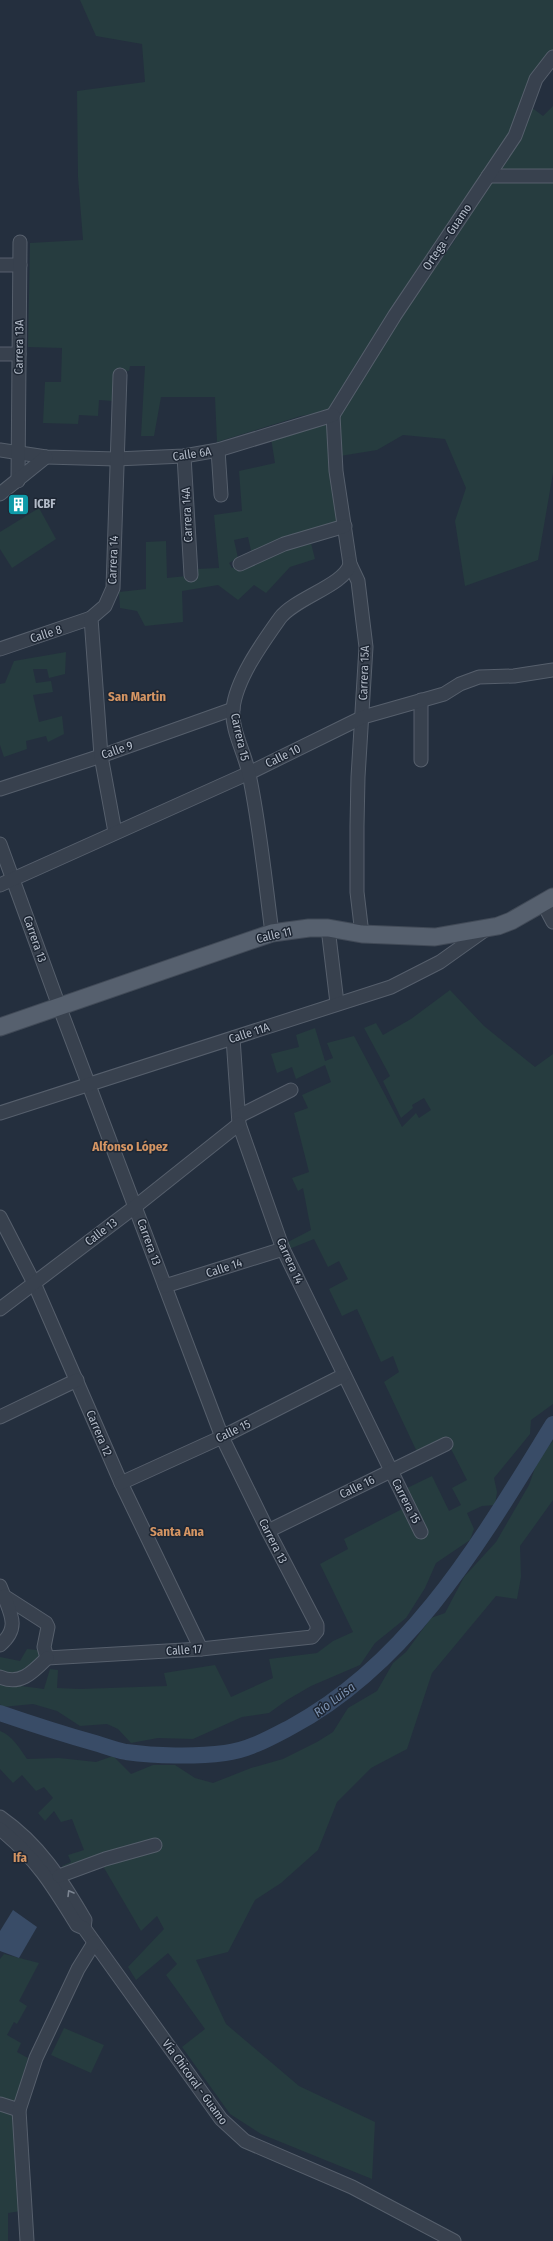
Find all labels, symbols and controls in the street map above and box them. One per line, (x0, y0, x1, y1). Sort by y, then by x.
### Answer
street label: Ortega - Guamo (420, 201, 474, 273)
street label: Carrera 13A (12, 319, 26, 374)
street label: Calle 6A (172, 444, 213, 464)
street label: Carrera 14A (179, 486, 195, 543)
building icon: ICBF (6, 491, 32, 517)
place label: ICBF (34, 497, 56, 511)
street label: Carrera 14 (105, 535, 121, 585)
street label: Calle 8 (28, 622, 64, 646)
street label: Carrera 15A (356, 645, 372, 701)
district label: San Martin (108, 689, 166, 704)
street label: Carrera 15 (228, 712, 252, 763)
street label: Calle 9 (99, 738, 135, 762)
street label: Calle 10 (263, 741, 303, 771)
street label: Carrera 13 (20, 914, 50, 964)
street label: Calle 11 (255, 924, 293, 946)
street label: Calle 11A (227, 1020, 272, 1046)
district label: Alfonso López (91, 1139, 168, 1154)
street label: Calle 13 (82, 1215, 120, 1249)
street label: Carrera 13 (134, 1217, 164, 1267)
street label: Carrera 14 (274, 1236, 306, 1286)
street label: Calle 14 (204, 1256, 244, 1280)
street label: Carrera 12 (83, 1408, 115, 1458)
street label: Calle 15 (213, 1416, 253, 1445)
street label: Calle 16 (337, 1472, 377, 1501)
street label: Carrera 15 (389, 1476, 423, 1526)
street label: Carrera 13 (256, 1516, 290, 1566)
district label: Santa Ana (150, 1524, 205, 1539)
street label: Calle 17 (165, 1642, 203, 1658)
water label: Río Luisa (311, 1679, 358, 1720)
district label: Ifa (13, 1850, 28, 1865)
one-way arrow (67, 1890, 74, 1897)
street label: Vía Chicoral - Guamo (159, 2037, 231, 2127)

